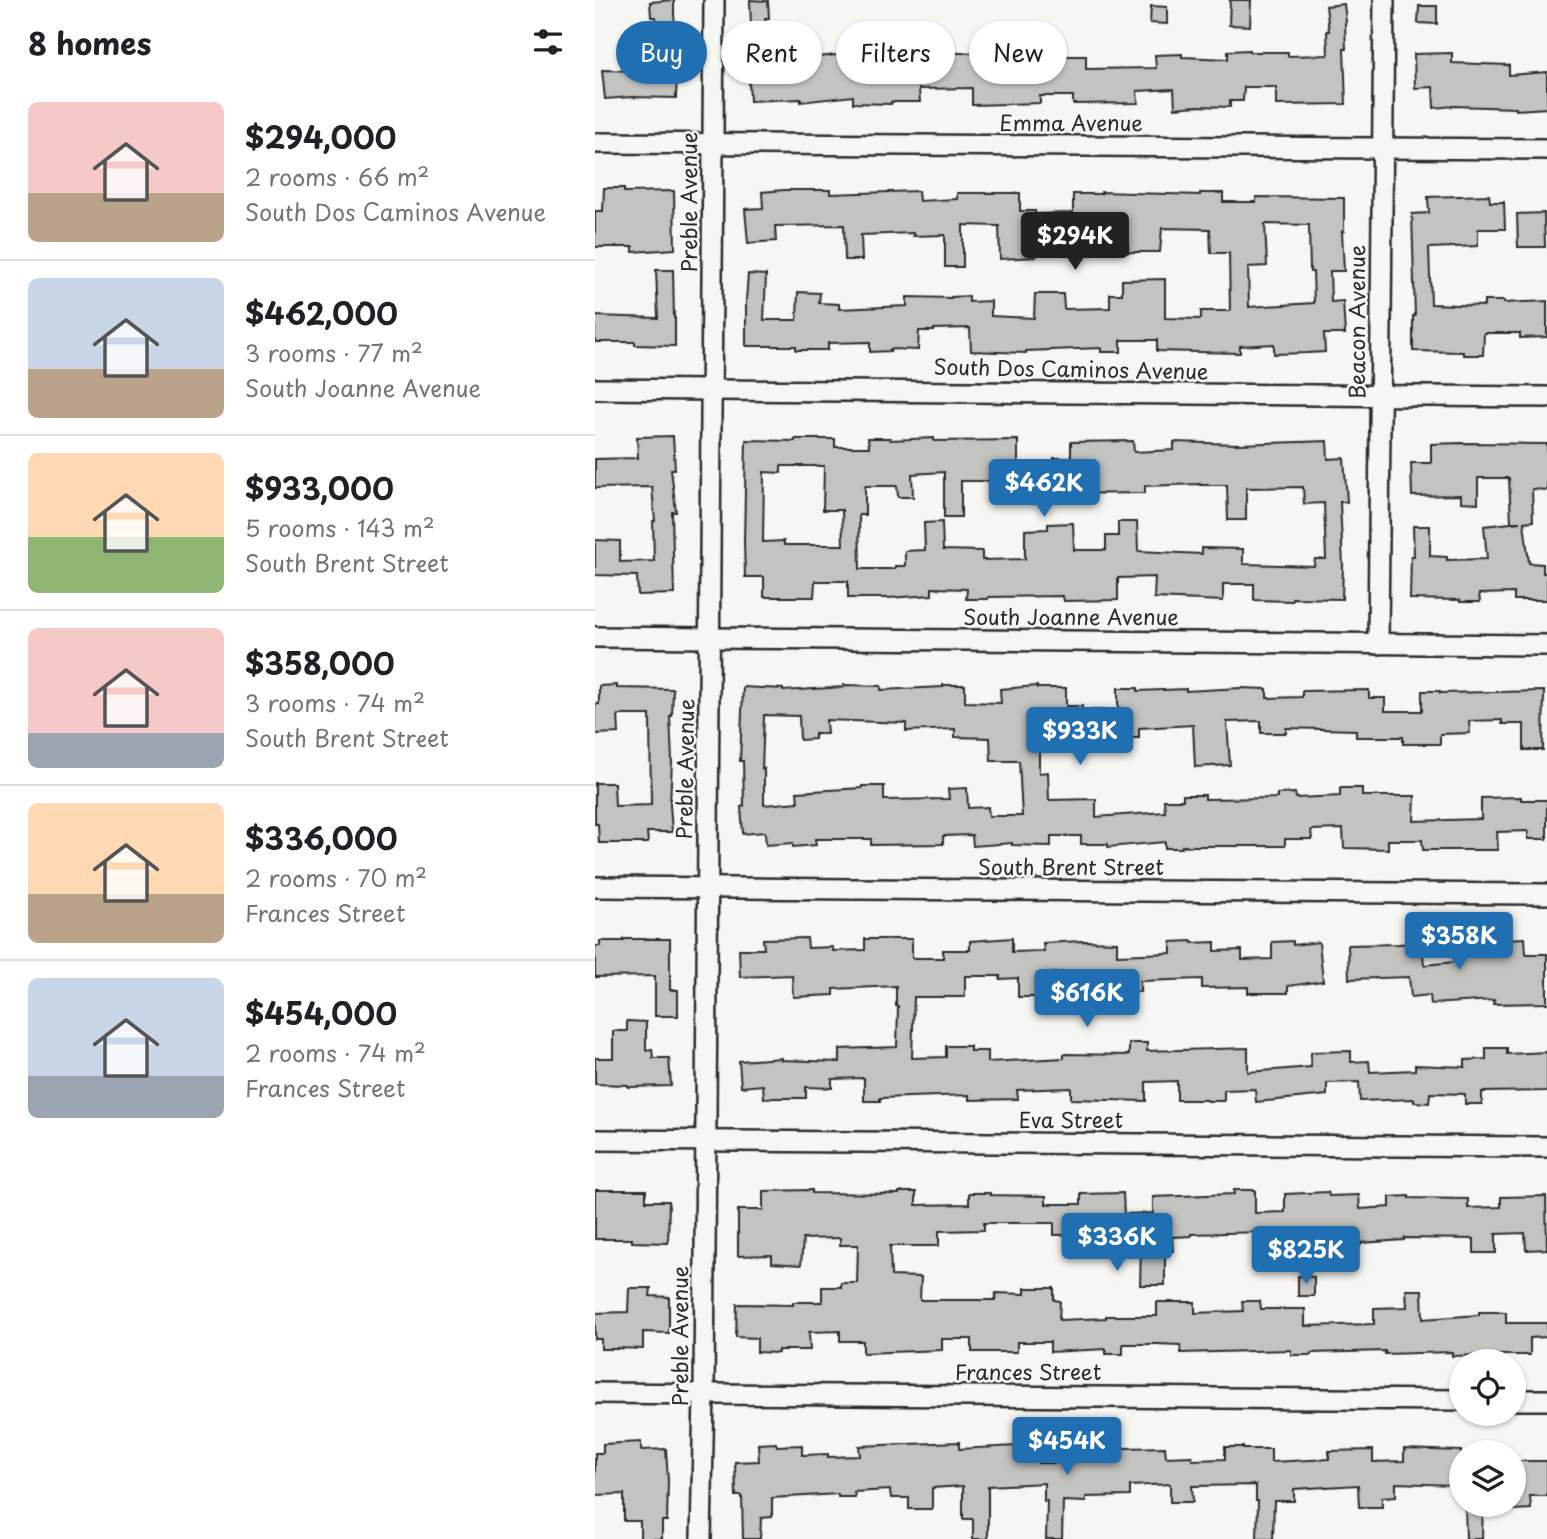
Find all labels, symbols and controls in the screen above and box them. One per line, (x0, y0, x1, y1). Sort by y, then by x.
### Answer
text: 8 homes (28, 20, 151, 65)
chip: Buy (616, 21, 707, 84)
chip: Rent (721, 21, 822, 84)
chip: Filters (836, 21, 955, 84)
chip: New (969, 21, 1067, 84)
icon: filters (529, 23, 567, 61)
street label: Emma Avenue (999, 106, 1143, 138)
text: $294,000 (245, 114, 396, 159)
icon: home (84, 130, 168, 214)
street label: Preble Avenue (672, 132, 704, 272)
text: 2 rooms · 66 m² (245, 159, 429, 194)
text: South Dos Caminos Avenue (245, 194, 546, 229)
pin: $294K (1026, 212, 1124, 272)
text: $294K (1037, 217, 1113, 252)
street label: Beacon Avenue (1340, 245, 1372, 399)
text: $462,000 (245, 290, 398, 335)
icon: home (84, 306, 168, 390)
text: 3 rooms · 77 m² (245, 335, 423, 370)
street label: South Dos Caminos Avenue (933, 350, 1209, 386)
text: South Joanne Avenue (245, 370, 481, 405)
pin: $462K (995, 460, 1093, 519)
text: $462K (1005, 464, 1083, 499)
text: $933,000 (245, 465, 394, 510)
icon: home (84, 481, 168, 565)
text: 5 rooms · 143 m² (245, 510, 435, 545)
text: South Brent Street (245, 545, 449, 580)
street label: South Joanne Avenue (963, 600, 1179, 632)
text: $358,000 (245, 640, 395, 685)
icon: home (84, 656, 168, 740)
text: 3 rooms · 74 m² (245, 685, 425, 720)
street label: Preble Avenue (667, 698, 701, 840)
pin: $933K (1031, 708, 1129, 767)
text: $933K (1042, 712, 1118, 747)
text: South Brent Street (245, 720, 449, 755)
text: $336,000 (245, 815, 398, 860)
icon: home (84, 831, 168, 915)
street label: South Brent Street (978, 850, 1164, 882)
text: 2 rooms · 70 m² (245, 860, 427, 895)
text: Frances Street (245, 895, 405, 930)
pin: $358K (1410, 912, 1508, 972)
text: $358K (1421, 917, 1497, 952)
pin: $616K (1038, 970, 1136, 1029)
text: $616K (1050, 974, 1124, 1009)
text: $454,000 (245, 990, 397, 1035)
icon: home (84, 1006, 168, 1090)
text: 2 rooms · 74 m² (245, 1035, 426, 1070)
text: Frances Street (245, 1070, 405, 1105)
street label: Eva Street (1019, 1103, 1123, 1135)
pin: $336K (1068, 1214, 1166, 1273)
text: $336K (1077, 1218, 1157, 1253)
pin: $825K (1257, 1226, 1355, 1286)
text: $825K (1268, 1231, 1344, 1266)
street label: Preble Avenue (663, 1266, 695, 1406)
map controls (1449, 1349, 1526, 1517)
button: locate (1449, 1349, 1526, 1426)
street label: Frances Street (955, 1355, 1101, 1387)
pin: $454K (1018, 1418, 1116, 1477)
text: $454K (1028, 1422, 1106, 1457)
button: layers (1449, 1440, 1526, 1517)

